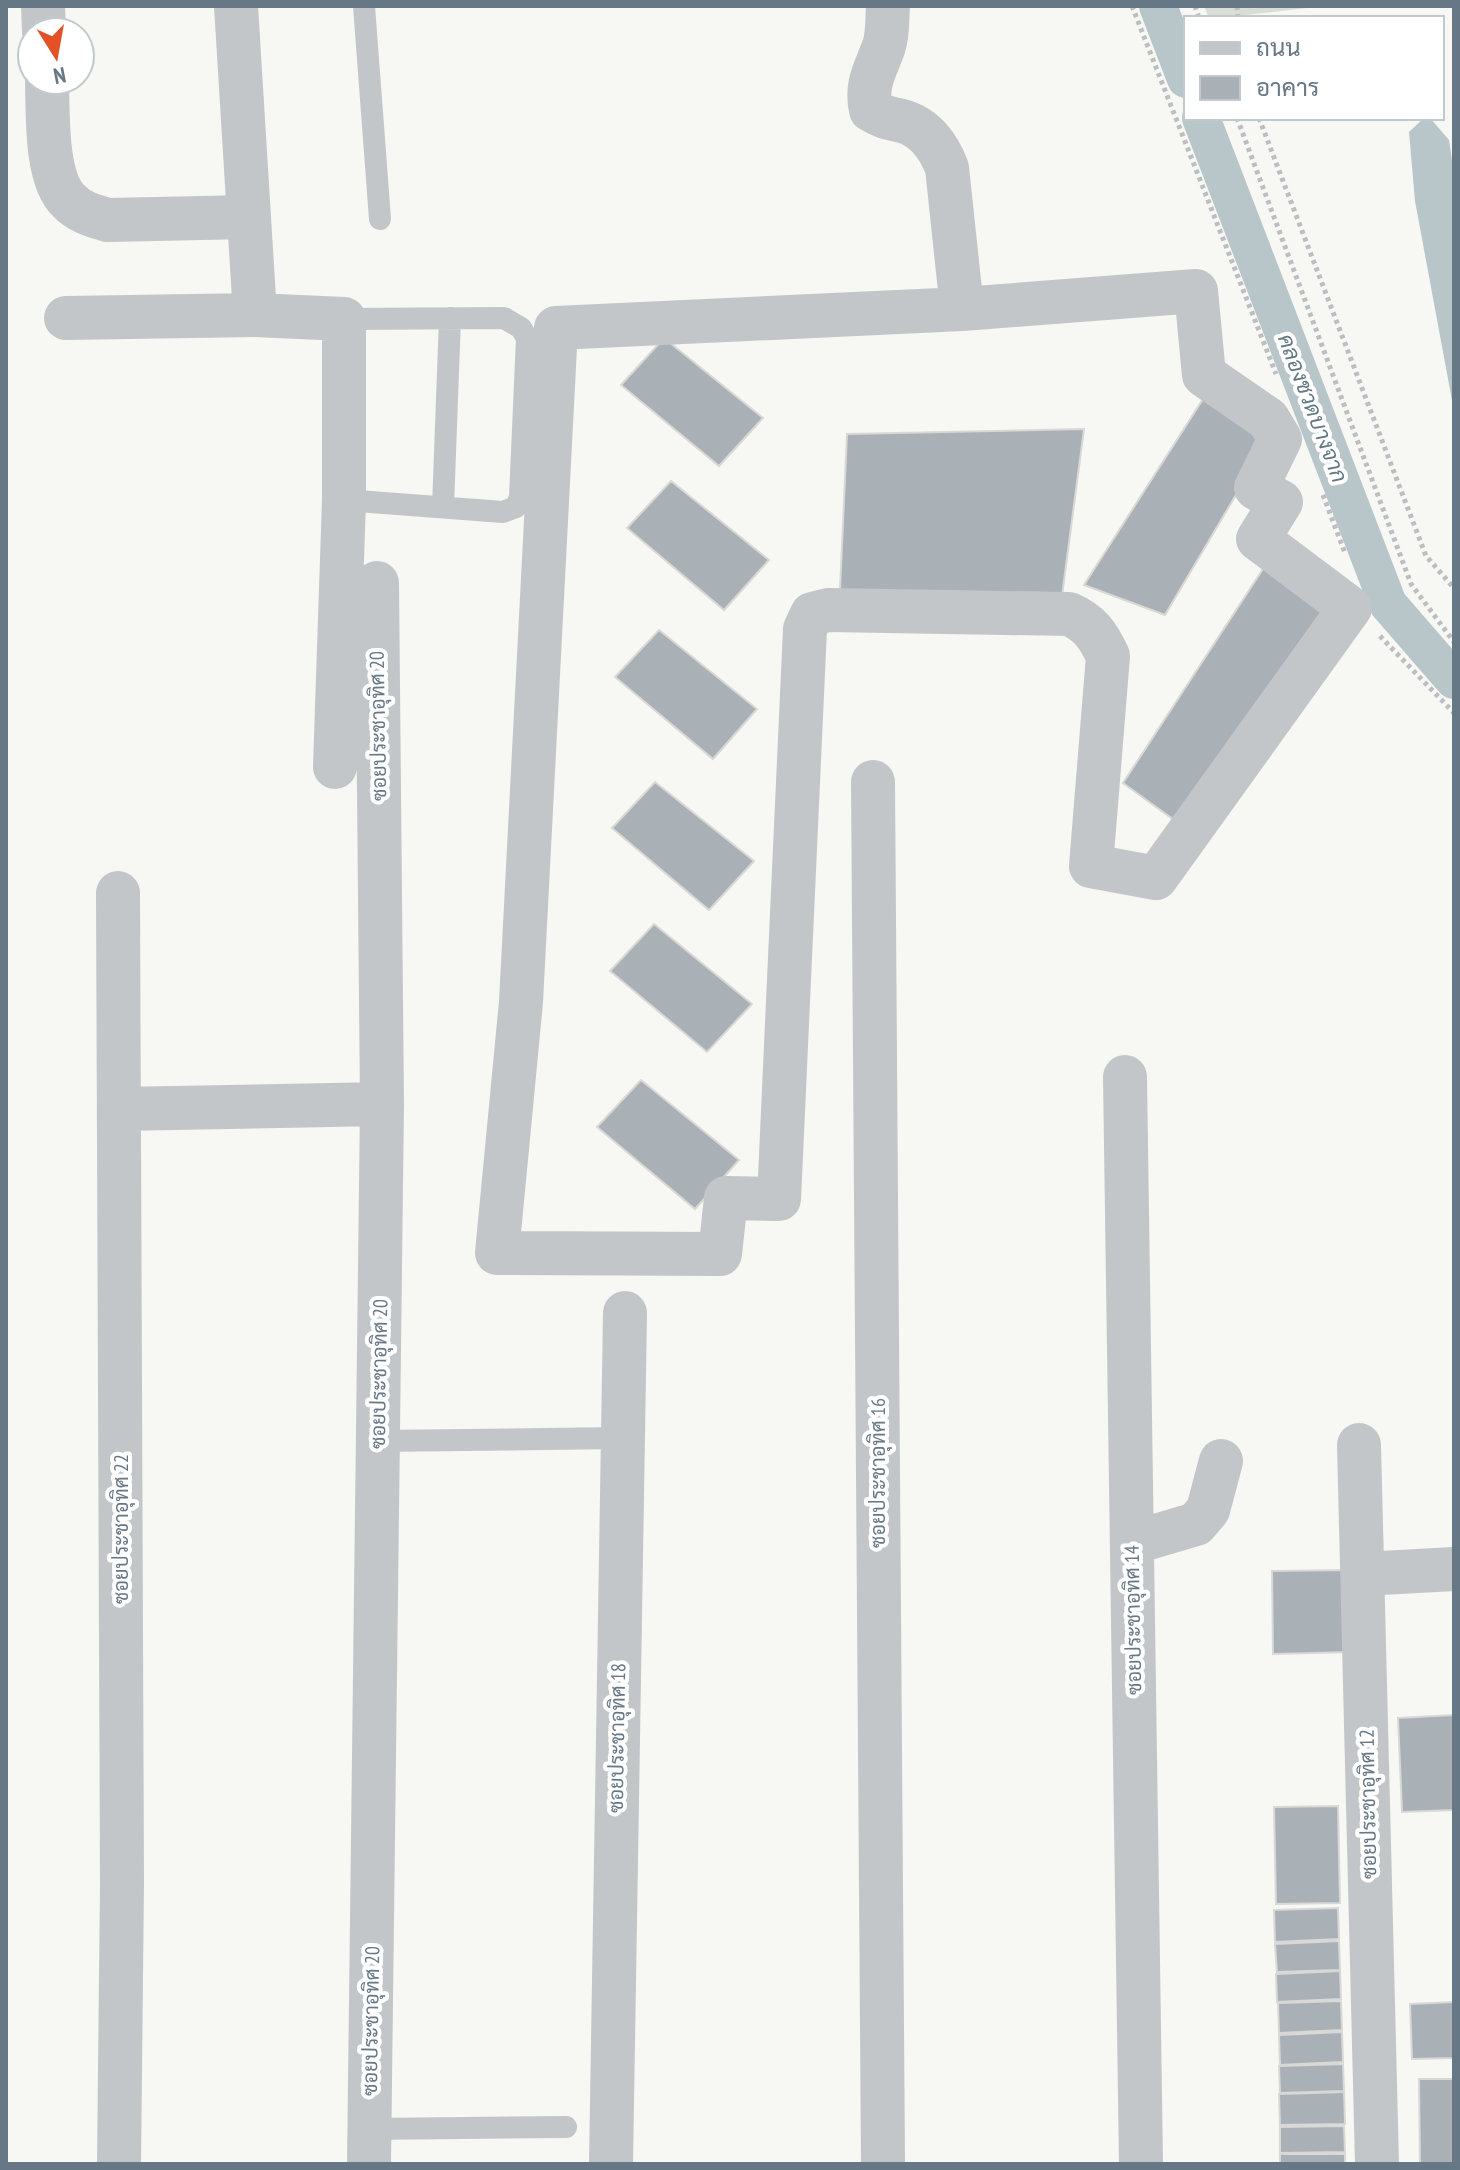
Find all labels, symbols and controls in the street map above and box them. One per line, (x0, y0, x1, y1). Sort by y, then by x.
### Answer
north arrow (16, 16, 96, 96)
legend (1184, 16, 1444, 120)
text: ถนน (1256, 32, 1301, 63)
text: N (51, 61, 68, 91)
text: อาคาร (1256, 72, 1319, 103)
water label: คลองชวดบางจาก (1272, 330, 1354, 486)
street label: ซอยประชาอุทิศ 20 (364, 651, 393, 801)
street label: ซอยประชาอุทิศ 20 (365, 1299, 394, 1449)
street label: ซอยประชาอุทิศ 16 (865, 1398, 892, 1548)
street label: ซอยประชาอุทิศ 22 (108, 1454, 135, 1604)
street label: ซอยประชาอุทิศ 14 (1119, 1545, 1148, 1695)
street label: ซอยประชาอุทิศ 18 (603, 1663, 632, 1813)
street label: ซอยประชาอุทิศ 12 (1354, 1729, 1383, 1879)
street label: ซอยประชาอุทิศ 20 (357, 1946, 386, 2096)

